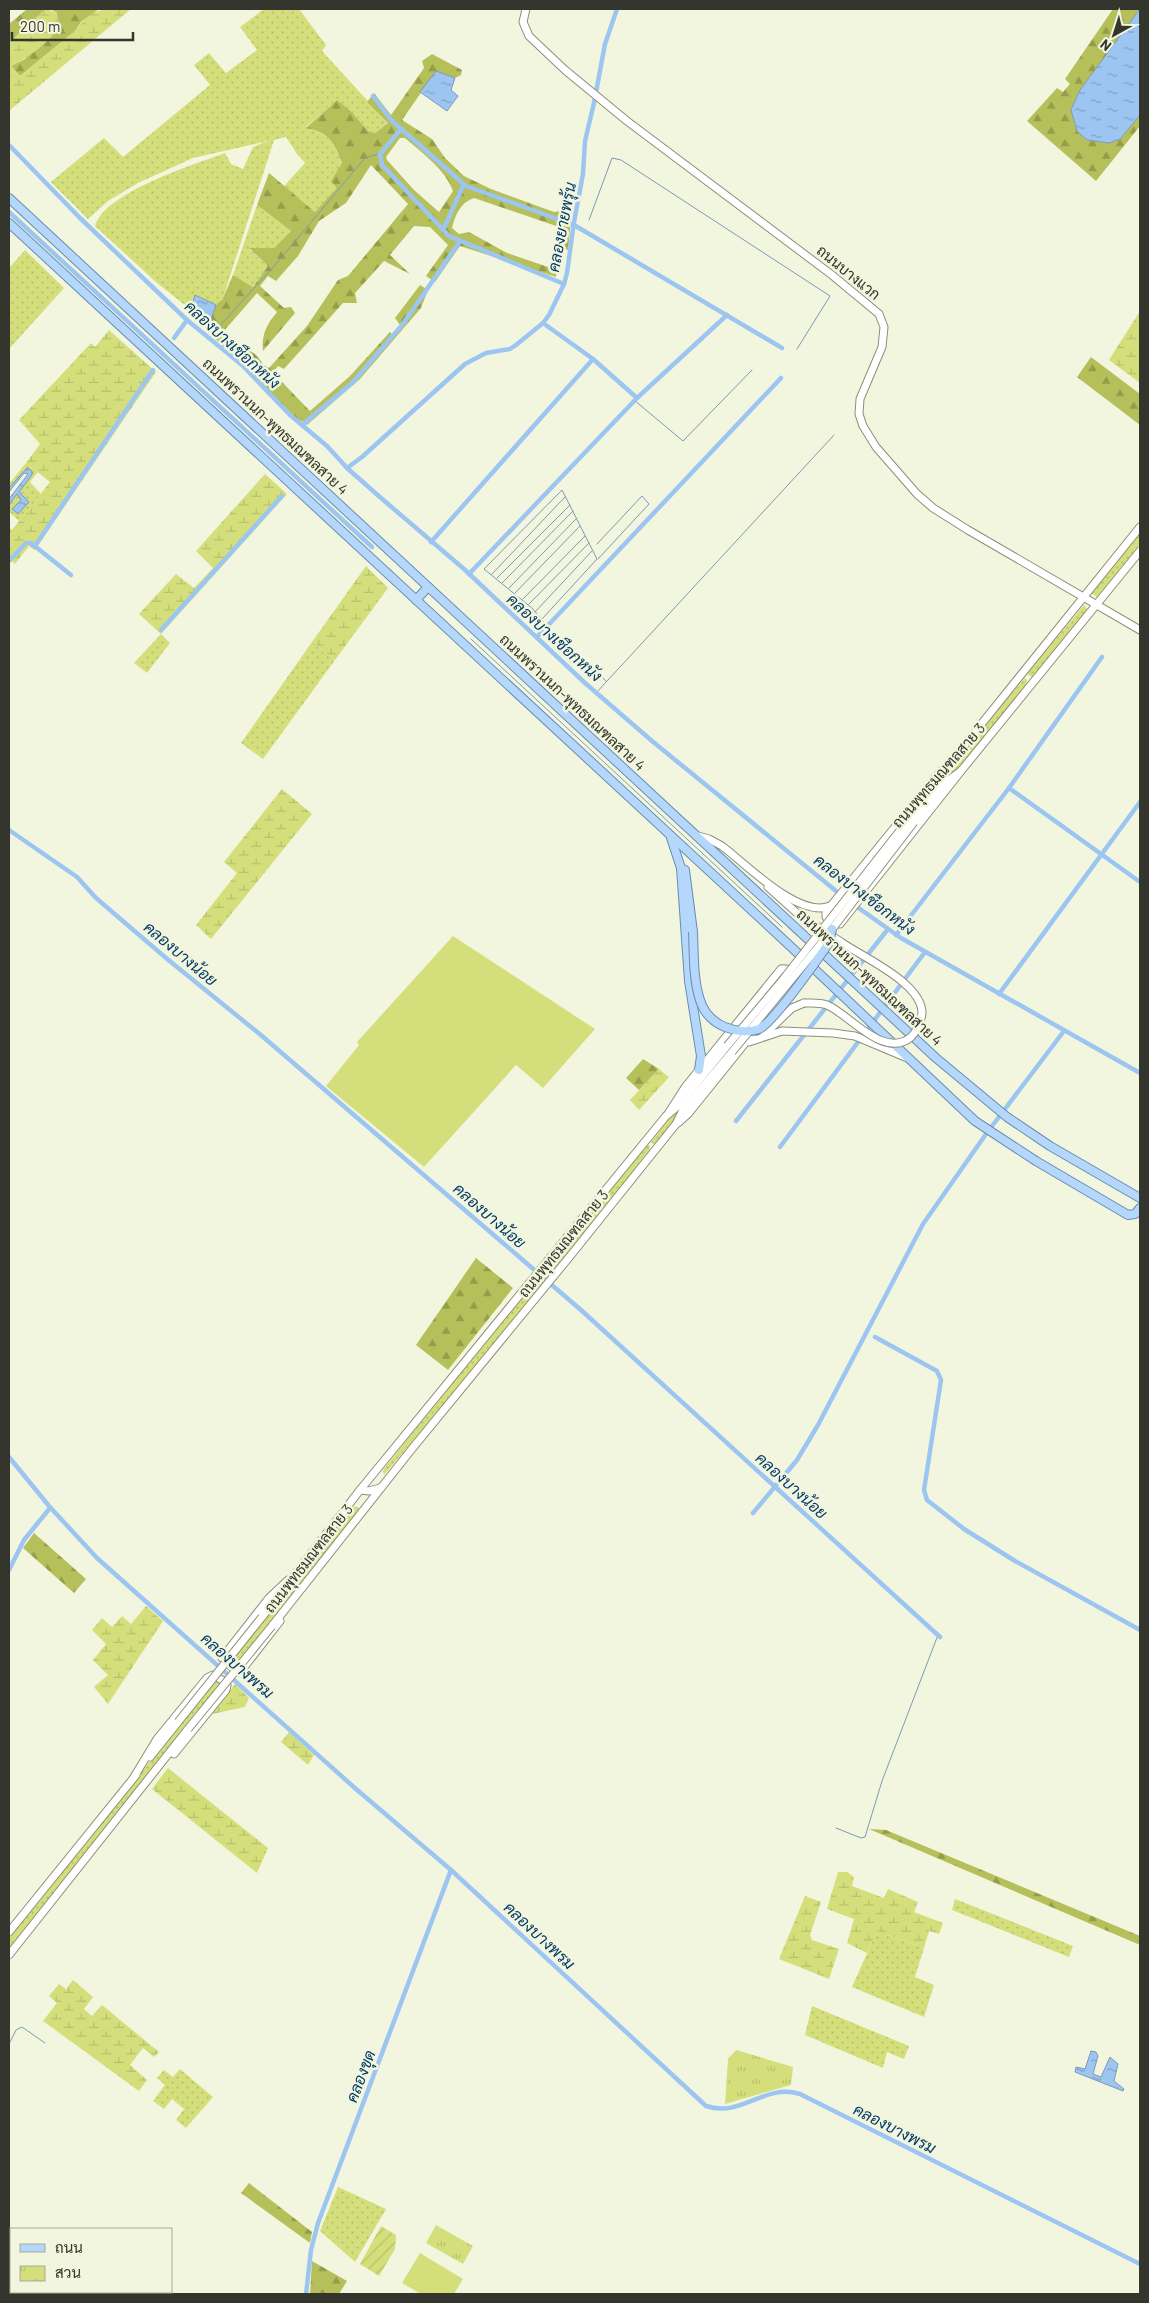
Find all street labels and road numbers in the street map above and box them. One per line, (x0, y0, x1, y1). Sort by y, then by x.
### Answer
street label: ถนนบางแวก (814, 241, 884, 303)
street label: ถนนพรานนก-พุทธมณฑลสาย 4 (197, 354, 353, 500)
street label: ถนนพรานนก-พุทธมณฑลสาย 4 (494, 630, 650, 776)
street label: ถนนพุทธมณฑลสาย 3 (888, 719, 991, 833)
street label: ถนนพรานนก-พุทธมณฑลสาย 4 (791, 905, 947, 1051)
street label: ถนนพุทธมณฑลสาย 3 (514, 1186, 614, 1302)
street label: ถนนพุทธมณฑลสาย 3 (260, 1500, 358, 1618)

